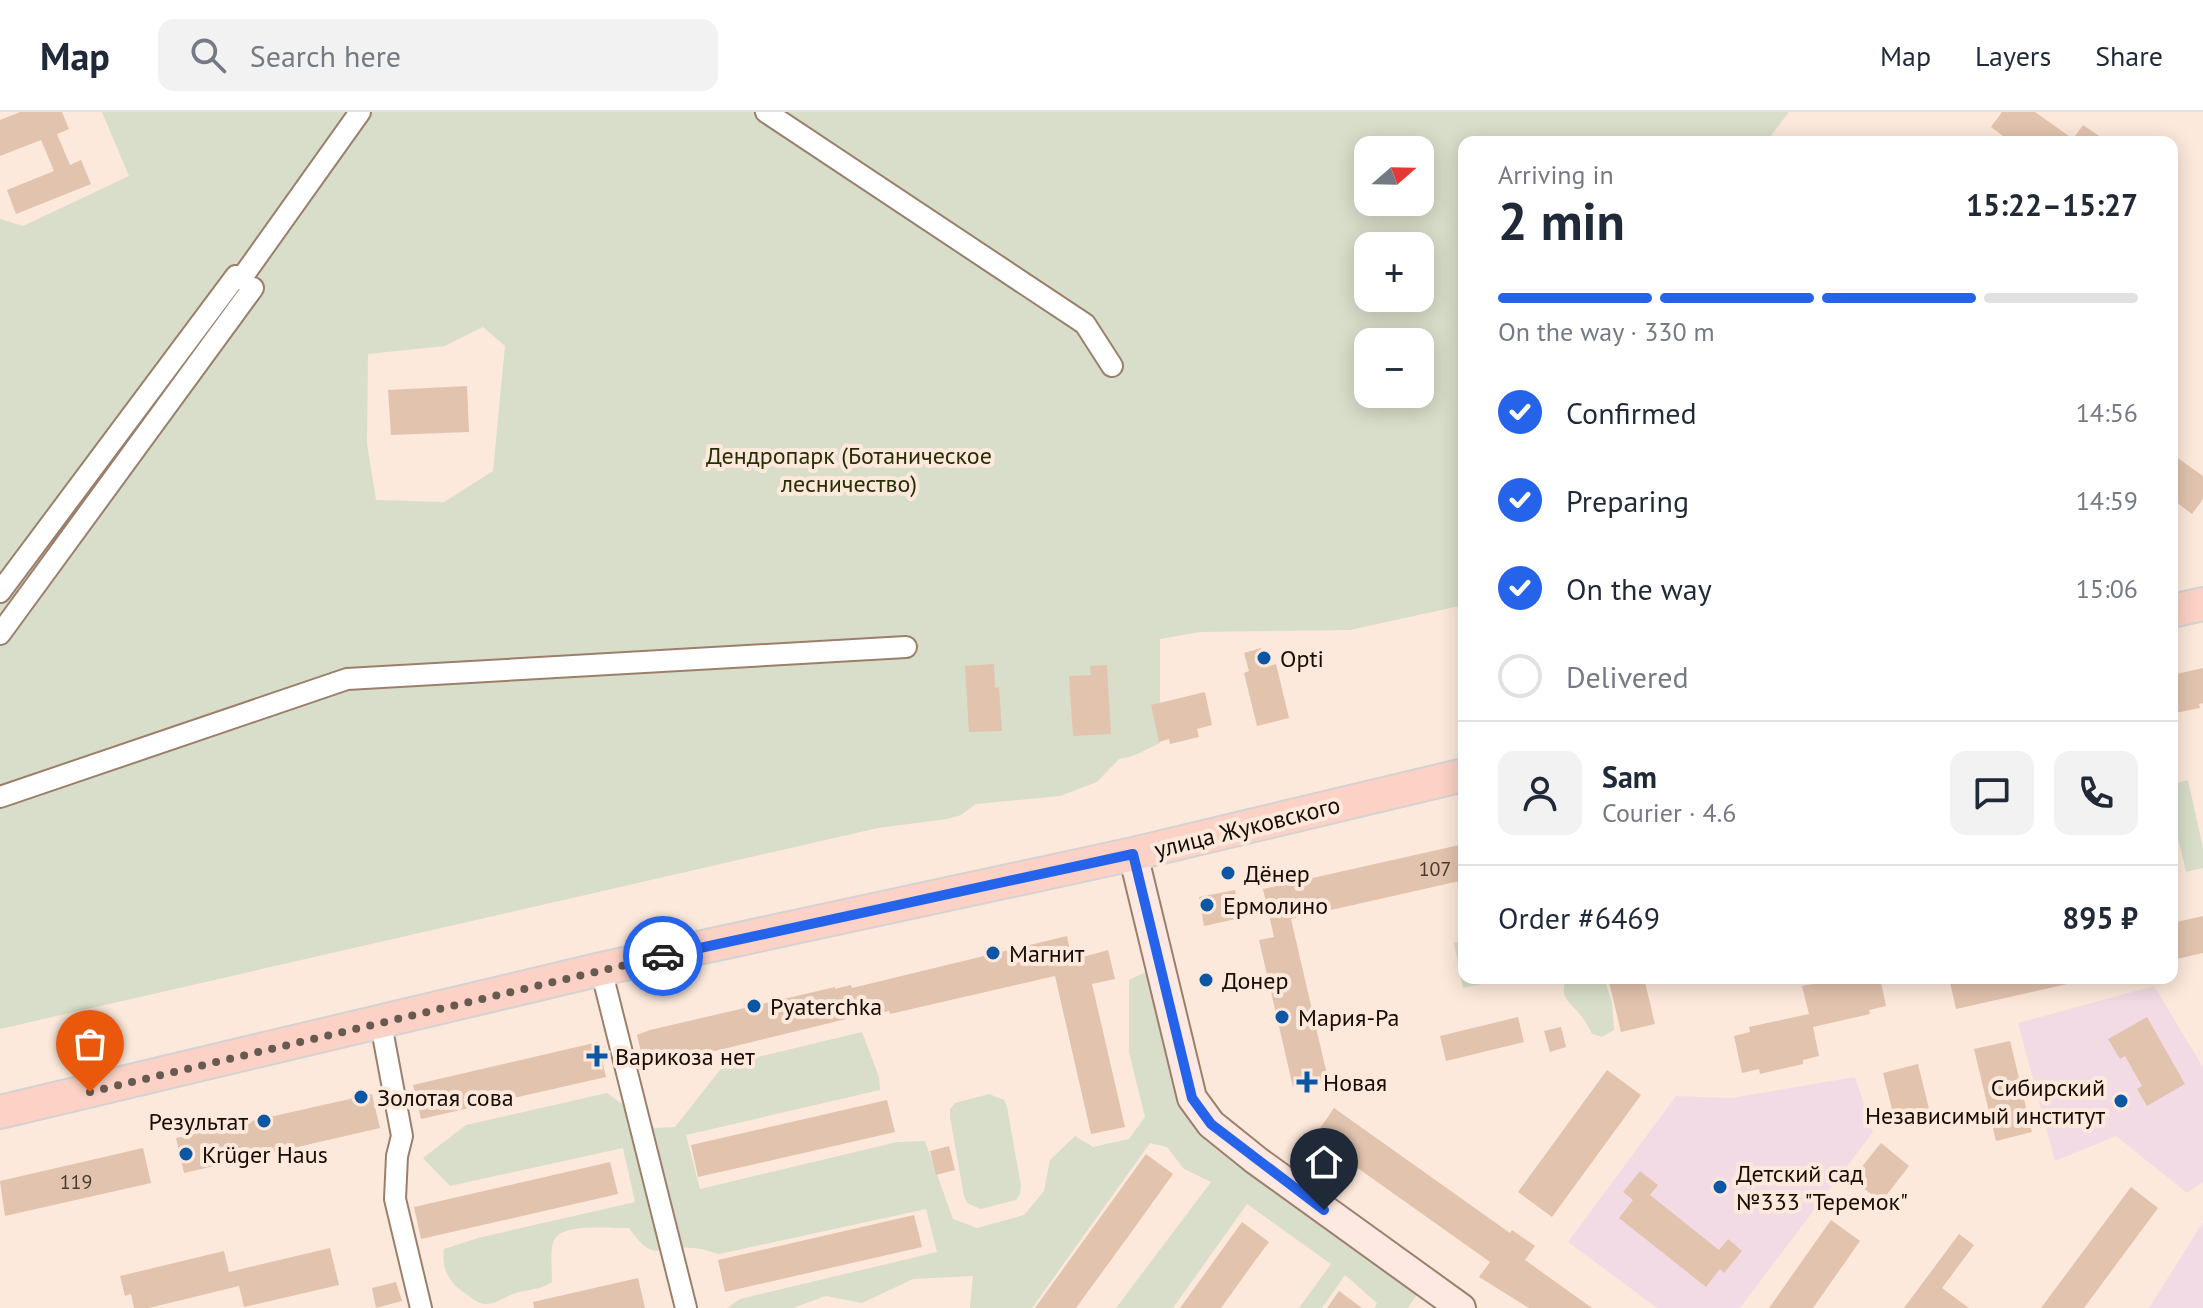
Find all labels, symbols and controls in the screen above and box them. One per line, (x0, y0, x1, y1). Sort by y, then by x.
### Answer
search box (158, 19, 718, 91)
text: Map (40, 31, 110, 80)
icon: search (186, 33, 230, 77)
text: Search here (250, 36, 401, 75)
text: Map (1880, 37, 1931, 74)
text: Layers (1975, 37, 2051, 74)
text: Share (2095, 37, 2163, 74)
north arrow (1354, 136, 1434, 216)
map controls (1354, 136, 1434, 408)
text: Arriving in (1498, 158, 1614, 191)
text: 15:22–15:27 (1966, 185, 2138, 224)
text: 2 min (1498, 187, 1625, 254)
button: + (1354, 232, 1434, 312)
text: On the way · 330 m (1498, 315, 1715, 348)
button: − (1354, 328, 1434, 408)
icon: check (1498, 390, 1542, 434)
text: Confirmed (1566, 393, 1697, 432)
text: 14:56 (2076, 396, 2138, 429)
park label: Дендропарк (Ботаническое лесничество) (706, 440, 992, 499)
icon: check (1498, 478, 1542, 522)
text: Preparing (1566, 481, 1689, 520)
text: 14:59 (2076, 484, 2138, 517)
icon: check (1498, 566, 1542, 610)
text: On the way (1566, 569, 1712, 608)
text: 15:06 (2076, 572, 2138, 605)
place label: Opti (1280, 643, 1324, 674)
marker: Opti (1255, 649, 1273, 667)
text: Delivered (1566, 657, 1689, 696)
button: person (1498, 751, 1582, 835)
button: chat (1950, 751, 2034, 835)
button: phone (2054, 751, 2138, 835)
text: Sam (1602, 757, 1657, 796)
street label: улица Жуковского (1151, 789, 1343, 865)
text: Courier · 4.6 (1602, 796, 1736, 829)
house number: 107 (1419, 856, 1451, 882)
place label: Дёнер (1244, 858, 1310, 889)
marker: Дёнер (1219, 864, 1237, 882)
place label: Ермолино (1223, 890, 1328, 921)
marker: Ермолино (1198, 896, 1216, 914)
text: Order #6469 (1498, 898, 1660, 937)
text: 895 ₽ (2062, 898, 2138, 937)
courier (623, 916, 703, 996)
icon: car (641, 934, 685, 978)
place label: Магнит (1009, 938, 1085, 969)
marker: Магнит (984, 944, 1002, 962)
place label: Донер (1222, 965, 1289, 996)
marker: Донер (1197, 971, 1215, 989)
place label: Pyaterchka (770, 991, 882, 1022)
marker: Pyaterchka (745, 997, 763, 1015)
place label: Мария-Ра (1298, 1002, 1400, 1033)
marker: Мария-Ра (1273, 1008, 1291, 1026)
pin (56, 1010, 124, 1092)
icon: bag (68, 1022, 112, 1066)
place label: Варикоза нет (615, 1041, 755, 1072)
marker: Варикоза нет (586, 1045, 608, 1067)
place label: Новая (1323, 1067, 1387, 1098)
place label: Сибирский Независимый институт (1865, 1072, 2105, 1131)
marker: Новая (1298, 1073, 1316, 1091)
place label: Золотая сова (377, 1082, 514, 1113)
marker: Золотая сова (352, 1088, 370, 1106)
marker: Сибирский Независимый институт (2112, 1092, 2130, 1110)
place label: Результат (148, 1106, 248, 1137)
marker: Результат (255, 1112, 273, 1130)
pin (1290, 1128, 1358, 1210)
place label: Krüger Haus (202, 1139, 328, 1170)
icon: home (1302, 1140, 1346, 1184)
marker: Krüger Haus (177, 1145, 195, 1163)
place label: Детский сад №333 "Теремок" (1736, 1158, 1908, 1217)
house number: 119 (60, 1169, 92, 1195)
marker: Детский сад №333 "Теремок" (1711, 1178, 1729, 1196)

